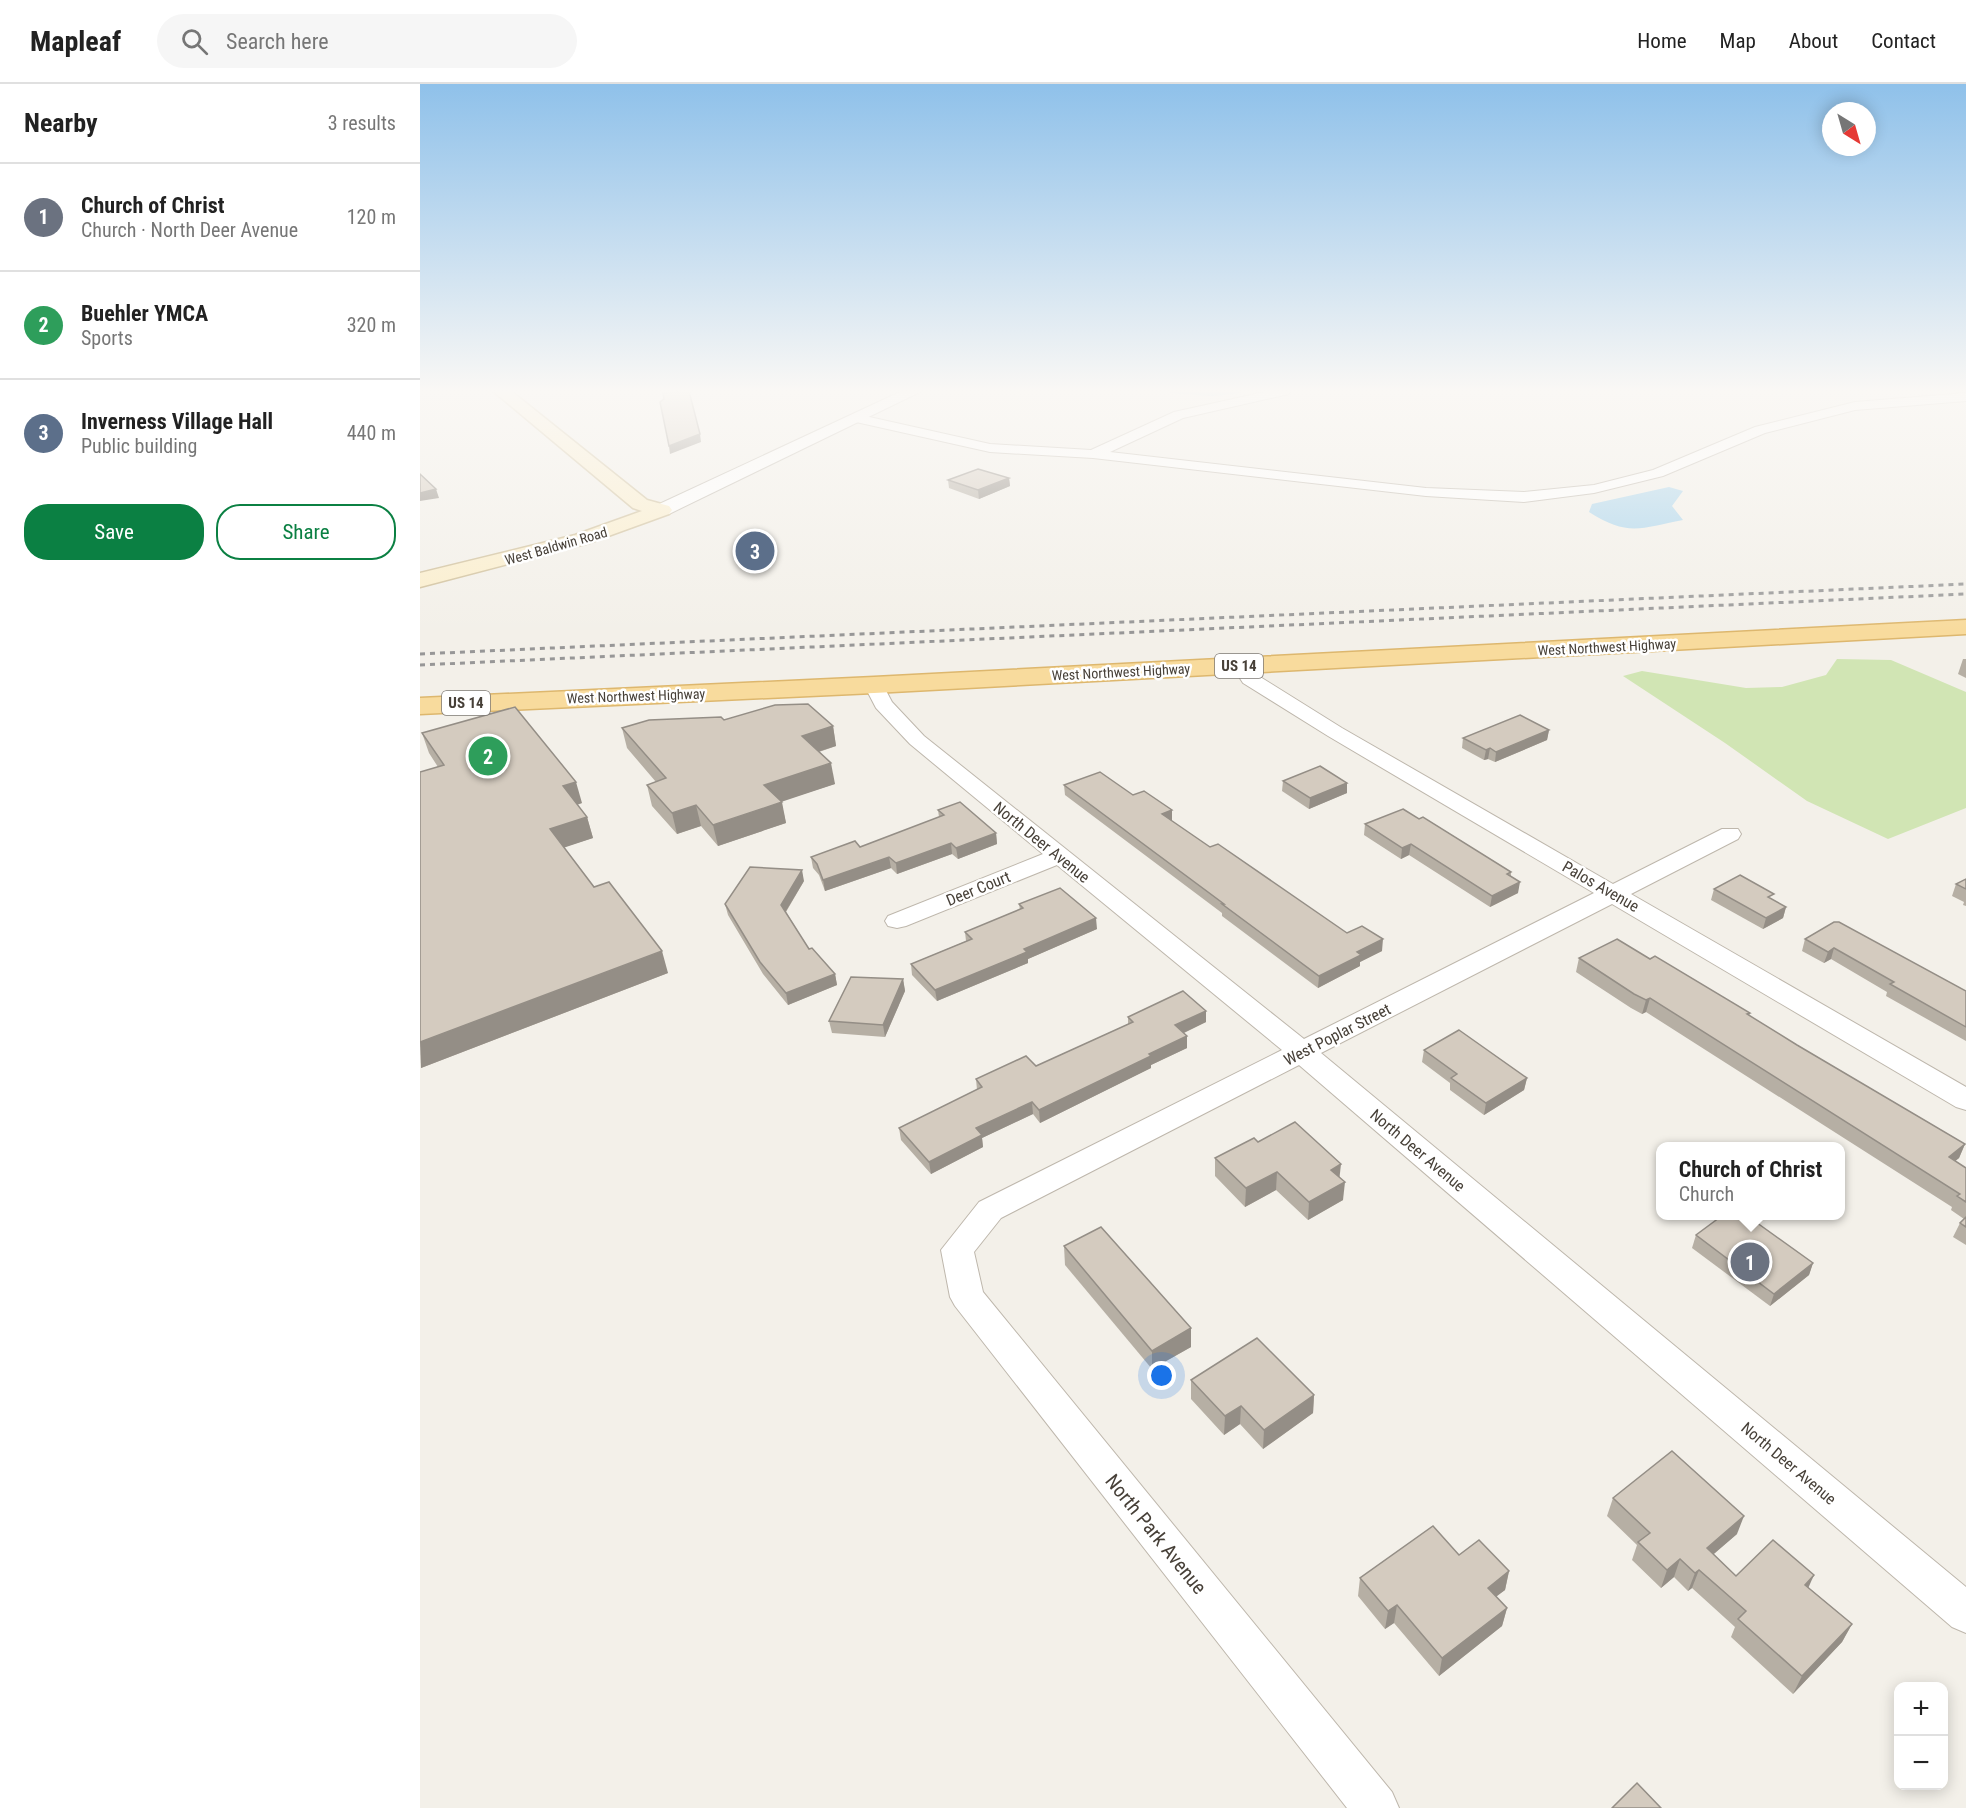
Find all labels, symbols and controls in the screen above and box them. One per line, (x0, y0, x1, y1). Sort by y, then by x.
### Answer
search box (157, 14, 577, 68)
text: Mapleaf (30, 25, 121, 58)
icon: search (178, 25, 211, 58)
text: Search here (226, 29, 328, 54)
text: Home (1637, 29, 1687, 53)
text: Map (1720, 29, 1756, 53)
text: About (1789, 29, 1838, 53)
text: Contact (1871, 29, 1936, 53)
north arrow (1822, 102, 1876, 156)
text: Nearby (24, 108, 98, 138)
text: 3 results (328, 111, 396, 135)
text: Church of Christ (81, 193, 224, 218)
text: 1 (38, 205, 49, 229)
text: 120 m (347, 205, 396, 229)
text: Church · North Deer Avenue (81, 218, 298, 242)
text: Buehler YMCA (81, 301, 208, 326)
text: 2 (38, 313, 49, 337)
text: 320 m (347, 313, 396, 337)
text: Sports (81, 326, 133, 350)
text: Inverness Village Hall (81, 409, 273, 434)
text: 3 (38, 421, 49, 445)
text: 440 m (347, 421, 396, 445)
text: Public building (81, 434, 197, 458)
button: Save (24, 504, 204, 560)
button: Share (216, 504, 396, 560)
street label: West Baldwin Road (503, 524, 609, 568)
pin: 3 (736, 528, 774, 574)
street label: West Northwest Highway (1537, 635, 1677, 659)
road number: US 14 (1215, 654, 1263, 678)
street label: West Northwest Highway (1051, 660, 1191, 684)
street label: West Northwest Highway (567, 686, 706, 706)
road number: US 14 (442, 691, 490, 715)
pin: 2 (468, 734, 508, 778)
street label: North Deer Avenue (990, 798, 1094, 887)
street label: Palos Avenue (1559, 857, 1642, 916)
street label: Deer Court (943, 867, 1013, 910)
street label: West Poplar Street (1281, 999, 1394, 1070)
street label: North Deer Avenue (1366, 1105, 1469, 1196)
popup (1656, 1142, 1845, 1220)
text: Church of Christ (1679, 1157, 1822, 1182)
text: Church (1679, 1182, 1734, 1206)
pin: 1 (1730, 1240, 1770, 1284)
your location (1147, 1361, 1176, 1390)
street label: North Deer Avenue (1737, 1418, 1840, 1509)
street label: North Park Avenue (1100, 1469, 1212, 1599)
map controls (1894, 1682, 1948, 1790)
button: + (1894, 1682, 1948, 1736)
button: − (1894, 1736, 1948, 1790)

